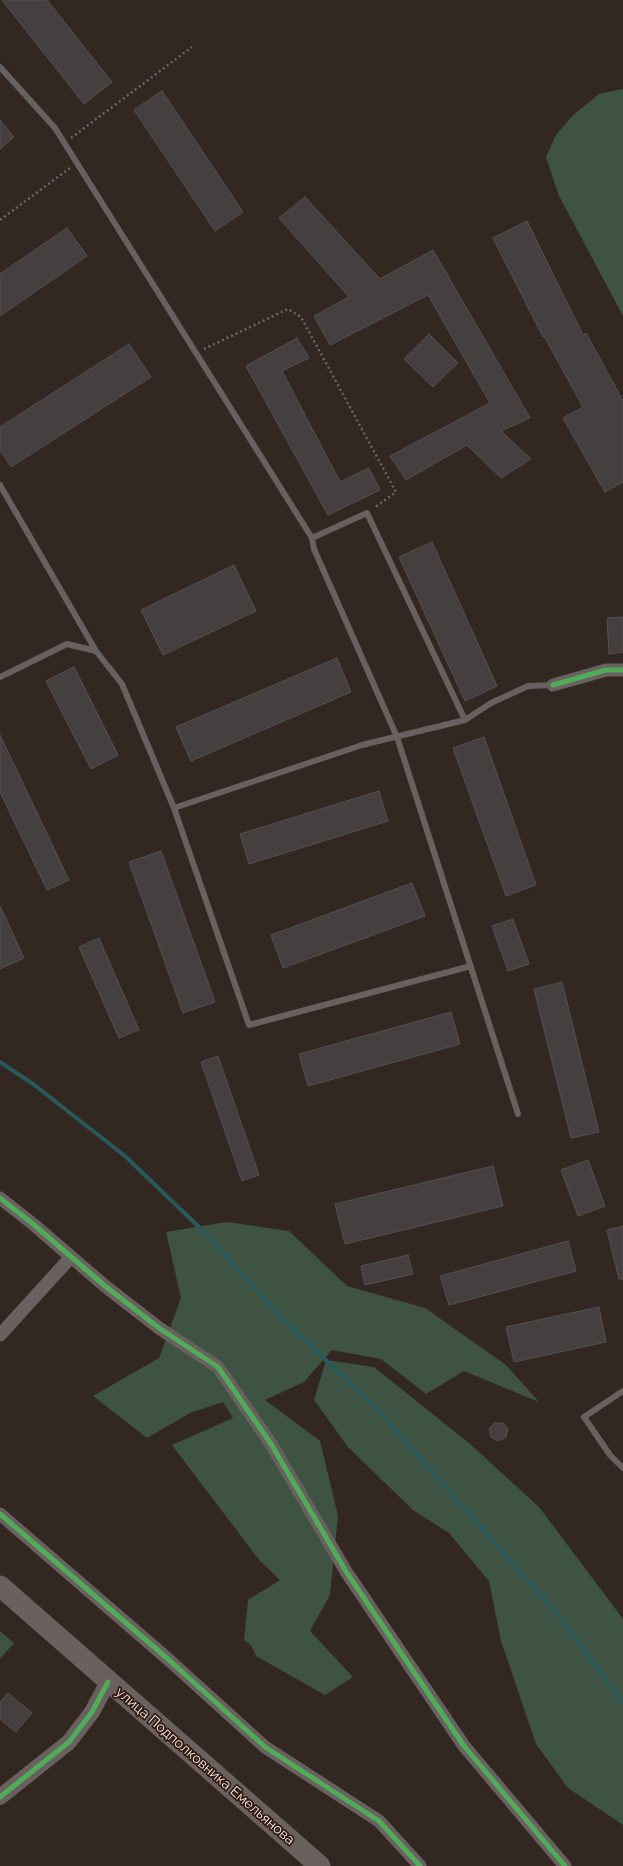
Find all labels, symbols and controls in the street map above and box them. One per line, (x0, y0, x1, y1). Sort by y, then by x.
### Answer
street label: улица Подполковника Емельянова (112, 1684, 298, 1848)

